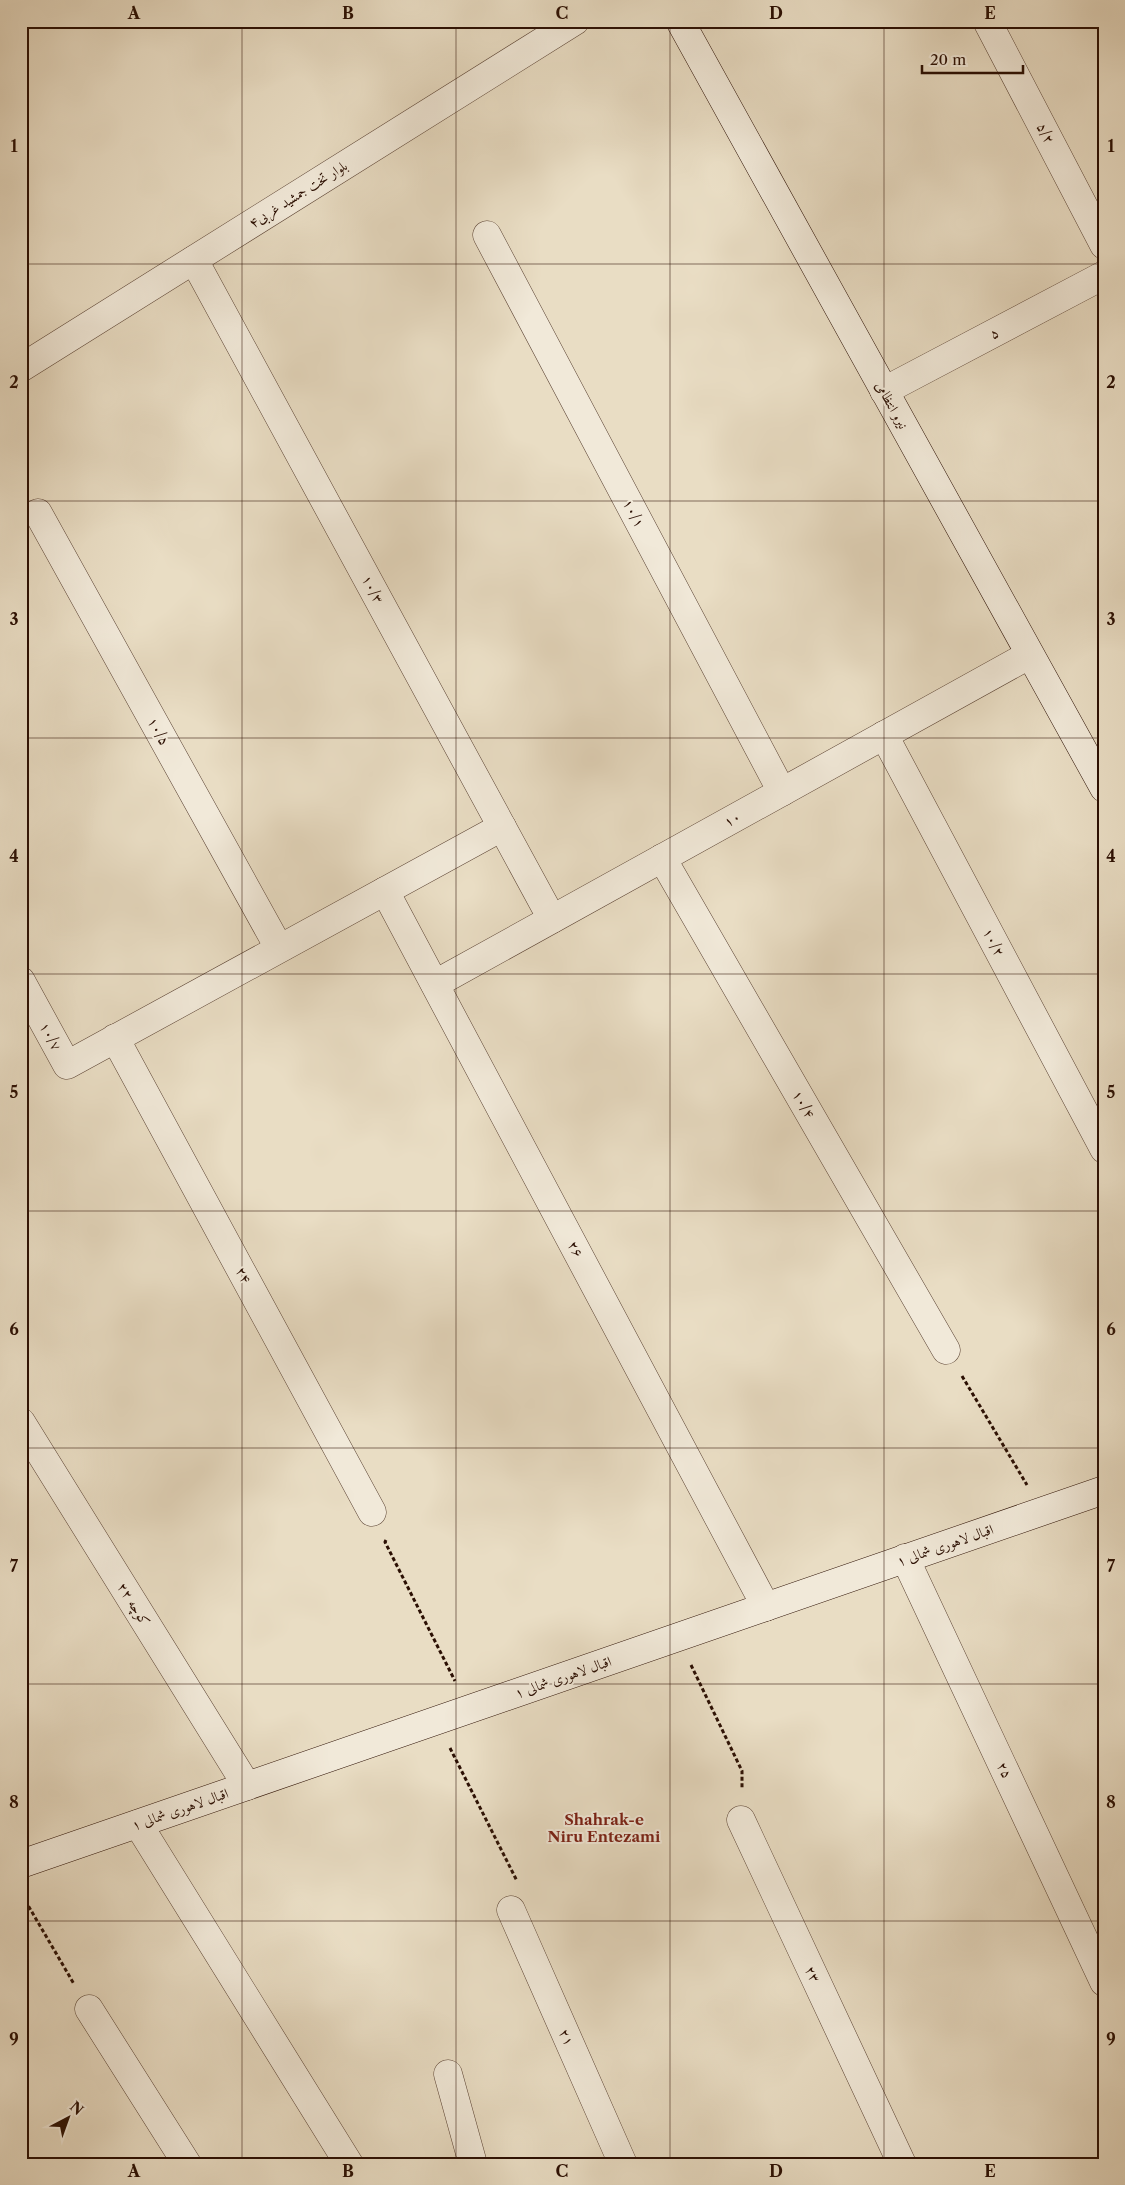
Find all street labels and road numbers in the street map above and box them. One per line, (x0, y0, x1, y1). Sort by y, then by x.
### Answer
street label: ۵/۲ (1033, 119, 1059, 147)
street label: بلوار تخت جمشید غربی۴ (245, 156, 352, 232)
street label: ۵ (986, 323, 1002, 343)
street label: نیرو انتظامی (872, 378, 913, 432)
street label: ۱۰/۱ (619, 496, 649, 530)
street label: ۱۰/۳ (358, 572, 388, 606)
street label: ۱۰/۵ (144, 714, 174, 748)
street label: ۱۰ (720, 807, 744, 831)
street label: ۱۰/۲ (979, 925, 1009, 959)
street label: ۱۰/۷ (36, 1019, 66, 1053)
street label: ۱۰/۴ (789, 1087, 819, 1121)
street label: ۲۶ (564, 1238, 588, 1260)
street label: ۲۴ (232, 1264, 256, 1286)
street label: اقبال لاهوری شمالی ۱ (894, 1520, 996, 1570)
street label: کوچه ۲۲ (113, 1579, 154, 1630)
street label: اقبال لاهوری شمالی ۱ (512, 1652, 614, 1702)
street label: ۲۵ (993, 1759, 1017, 1781)
street label: اقبال لاهوری شمالی ۱ (129, 1784, 231, 1834)
street label: ۲۳ (801, 1963, 825, 1985)
street label: ۲۱ (555, 2026, 579, 2048)

